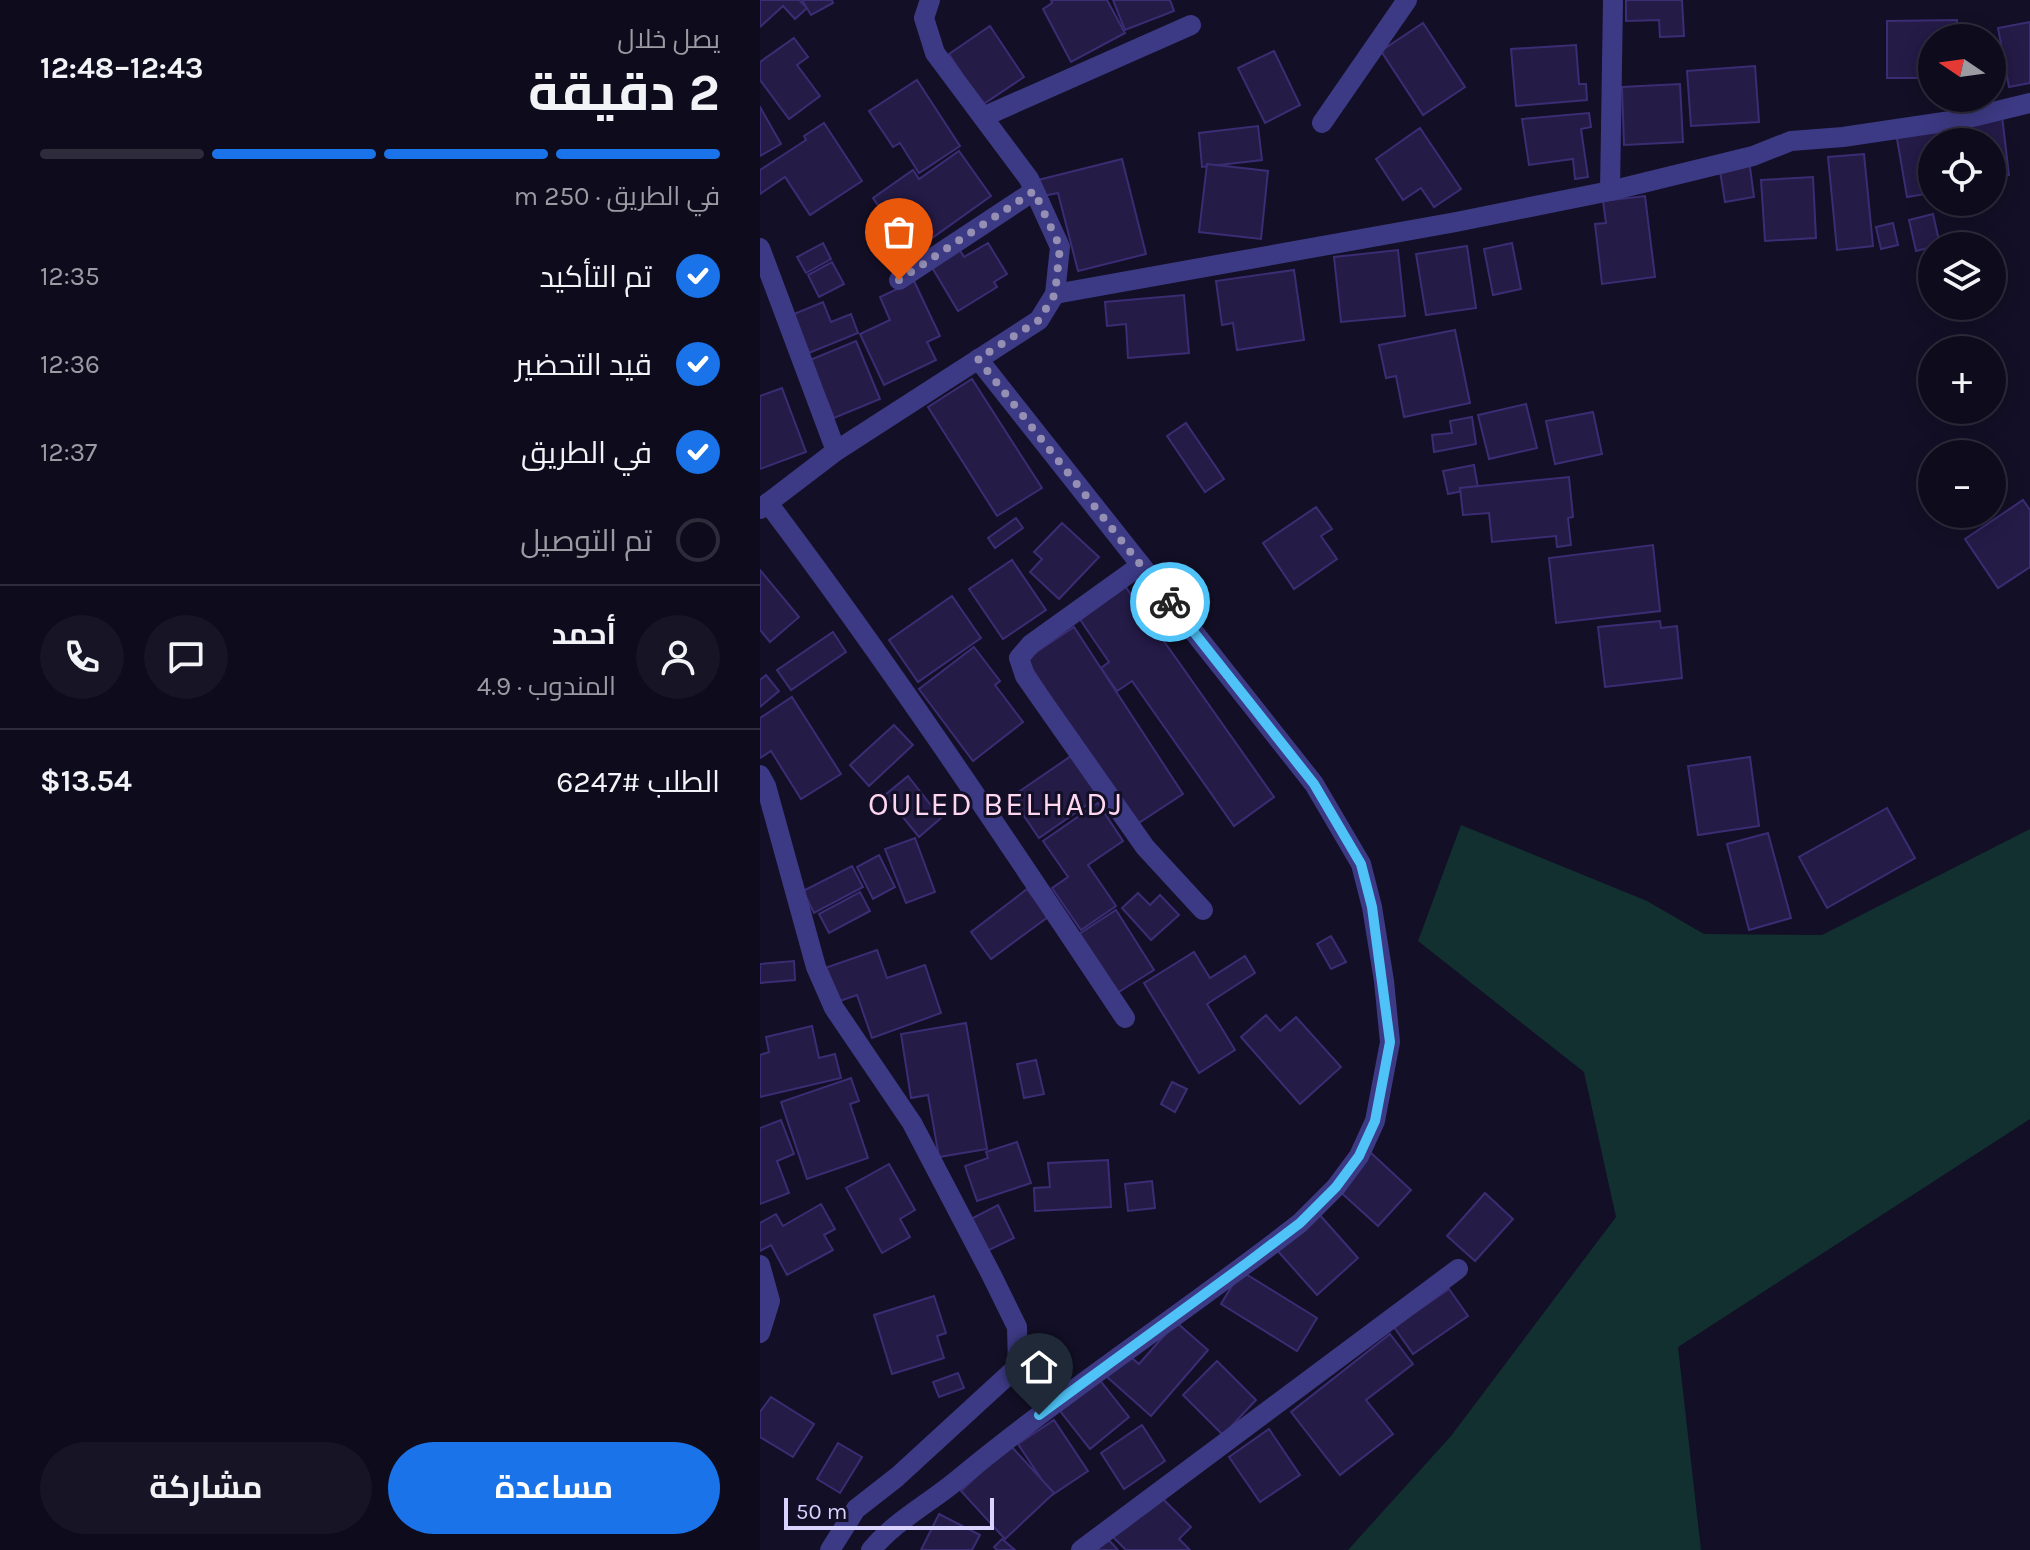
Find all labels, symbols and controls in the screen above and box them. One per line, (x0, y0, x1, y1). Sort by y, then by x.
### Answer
text: يصل خلال (617, 24, 720, 55)
north arrow (1918, 24, 2006, 112)
map controls (1918, 24, 2006, 528)
text: 12:43–12:48 (40, 50, 203, 86)
text: 2 دقيقة (528, 62, 720, 123)
button: locate (1918, 128, 2006, 216)
text: في الطريق · 250 m (514, 181, 720, 212)
pin (865, 198, 933, 280)
icon: bag (877, 210, 921, 254)
button: layers (1918, 232, 2006, 320)
icon: check (676, 254, 720, 298)
text: تم التأكيد (539, 259, 652, 295)
text: 12:35 (40, 261, 100, 292)
button: + (1918, 336, 2006, 424)
icon: check (676, 342, 720, 386)
text: قيد التحضير (515, 347, 652, 383)
text: 12:36 (40, 349, 100, 380)
icon: check (676, 430, 720, 474)
text: في الطريق (521, 435, 652, 471)
text: 12:37 (40, 437, 97, 468)
button: − (1918, 440, 2006, 528)
text: تم التوصيل (520, 523, 652, 559)
courier (1130, 562, 1210, 642)
icon: bike (1148, 580, 1192, 624)
button: phone (40, 615, 124, 699)
button: chat (144, 615, 228, 699)
button: person (636, 615, 720, 699)
text: أحمد (552, 616, 616, 652)
text: المندوب · 4.9 (477, 671, 616, 702)
text: $13.54 (40, 763, 132, 799)
text: الطلب #6247 (556, 764, 720, 800)
district label: OULED BELHADJ (868, 786, 1124, 823)
pin (1005, 1333, 1073, 1415)
icon: home (1017, 1345, 1061, 1389)
button: مشاركة (40, 1442, 372, 1534)
button: مساعدة (388, 1442, 720, 1534)
scale bar (784, 1494, 994, 1530)
text: 50 m (796, 1499, 847, 1525)

